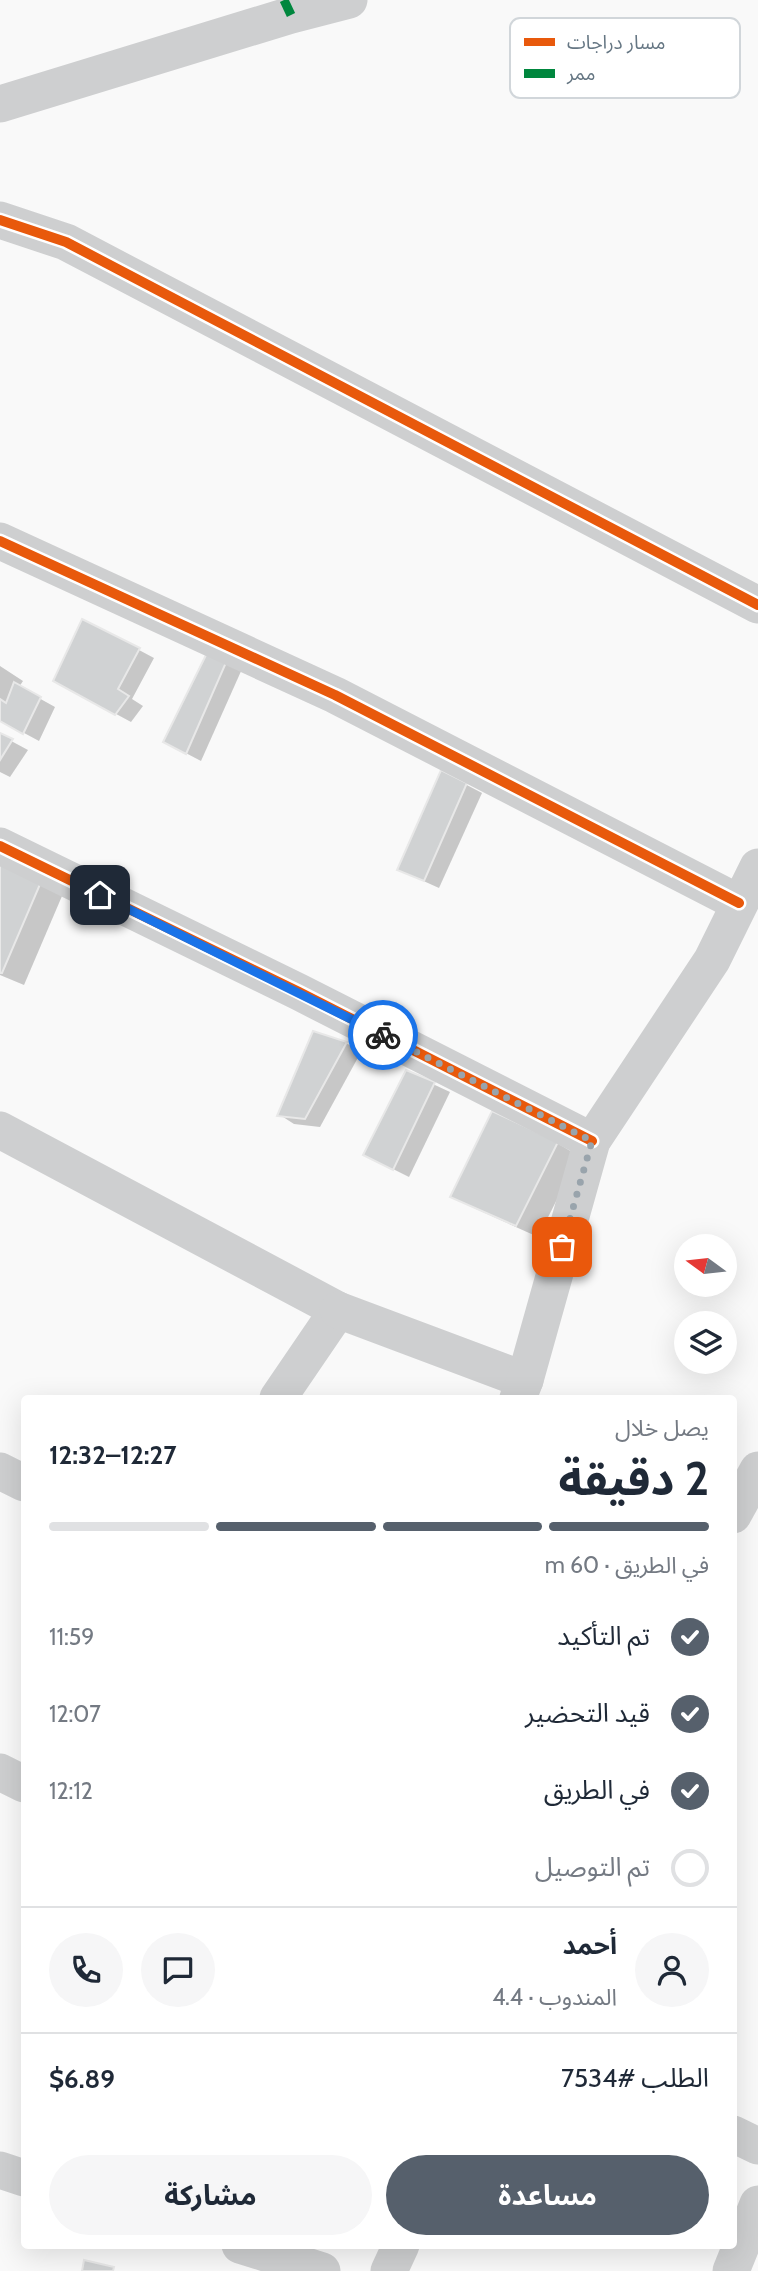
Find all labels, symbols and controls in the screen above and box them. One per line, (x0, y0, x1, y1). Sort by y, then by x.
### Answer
legend (510, 18, 740, 98)
text: مسار دراجات (567, 31, 666, 54)
text: ممر (566, 62, 595, 85)
pin (70, 865, 130, 925)
icon: home (81, 876, 119, 914)
courier (348, 1000, 418, 1070)
icon: bike (364, 1016, 402, 1054)
pin (532, 1217, 592, 1277)
icon: bag (543, 1228, 581, 1266)
north arrow (674, 1234, 737, 1297)
map controls (674, 1234, 737, 1374)
button: layers (674, 1311, 737, 1374)
text: يصل خلال (615, 1414, 709, 1442)
text: 12:27–12:32 (49, 1439, 176, 1471)
text: 2 دقيقة (559, 1451, 709, 1507)
text: في الطريق · 60 m (545, 1551, 709, 1579)
icon: check (671, 1618, 709, 1656)
text: تم التأكيد (557, 1620, 650, 1652)
text: 11:59 (49, 1623, 94, 1651)
icon: check (671, 1695, 709, 1733)
text: قيد التحضير (525, 1697, 650, 1729)
text: 12:07 (49, 1700, 101, 1728)
icon: check (671, 1772, 709, 1810)
text: في الطريق (544, 1774, 650, 1806)
text: 12:12 (49, 1777, 93, 1805)
text: تم التوصيل (535, 1851, 650, 1883)
text: أحمد (563, 1929, 617, 1961)
button: phone (49, 1933, 123, 2007)
button: chat (141, 1933, 215, 2007)
button: person (635, 1933, 709, 2007)
text: المندوب · 4.4 (492, 1983, 617, 2011)
text: الطلب #7534 (561, 2062, 709, 2094)
text: $6.89 (49, 2063, 115, 2095)
button: مشاركة (49, 2155, 372, 2235)
button: مساعدة (386, 2155, 709, 2235)

